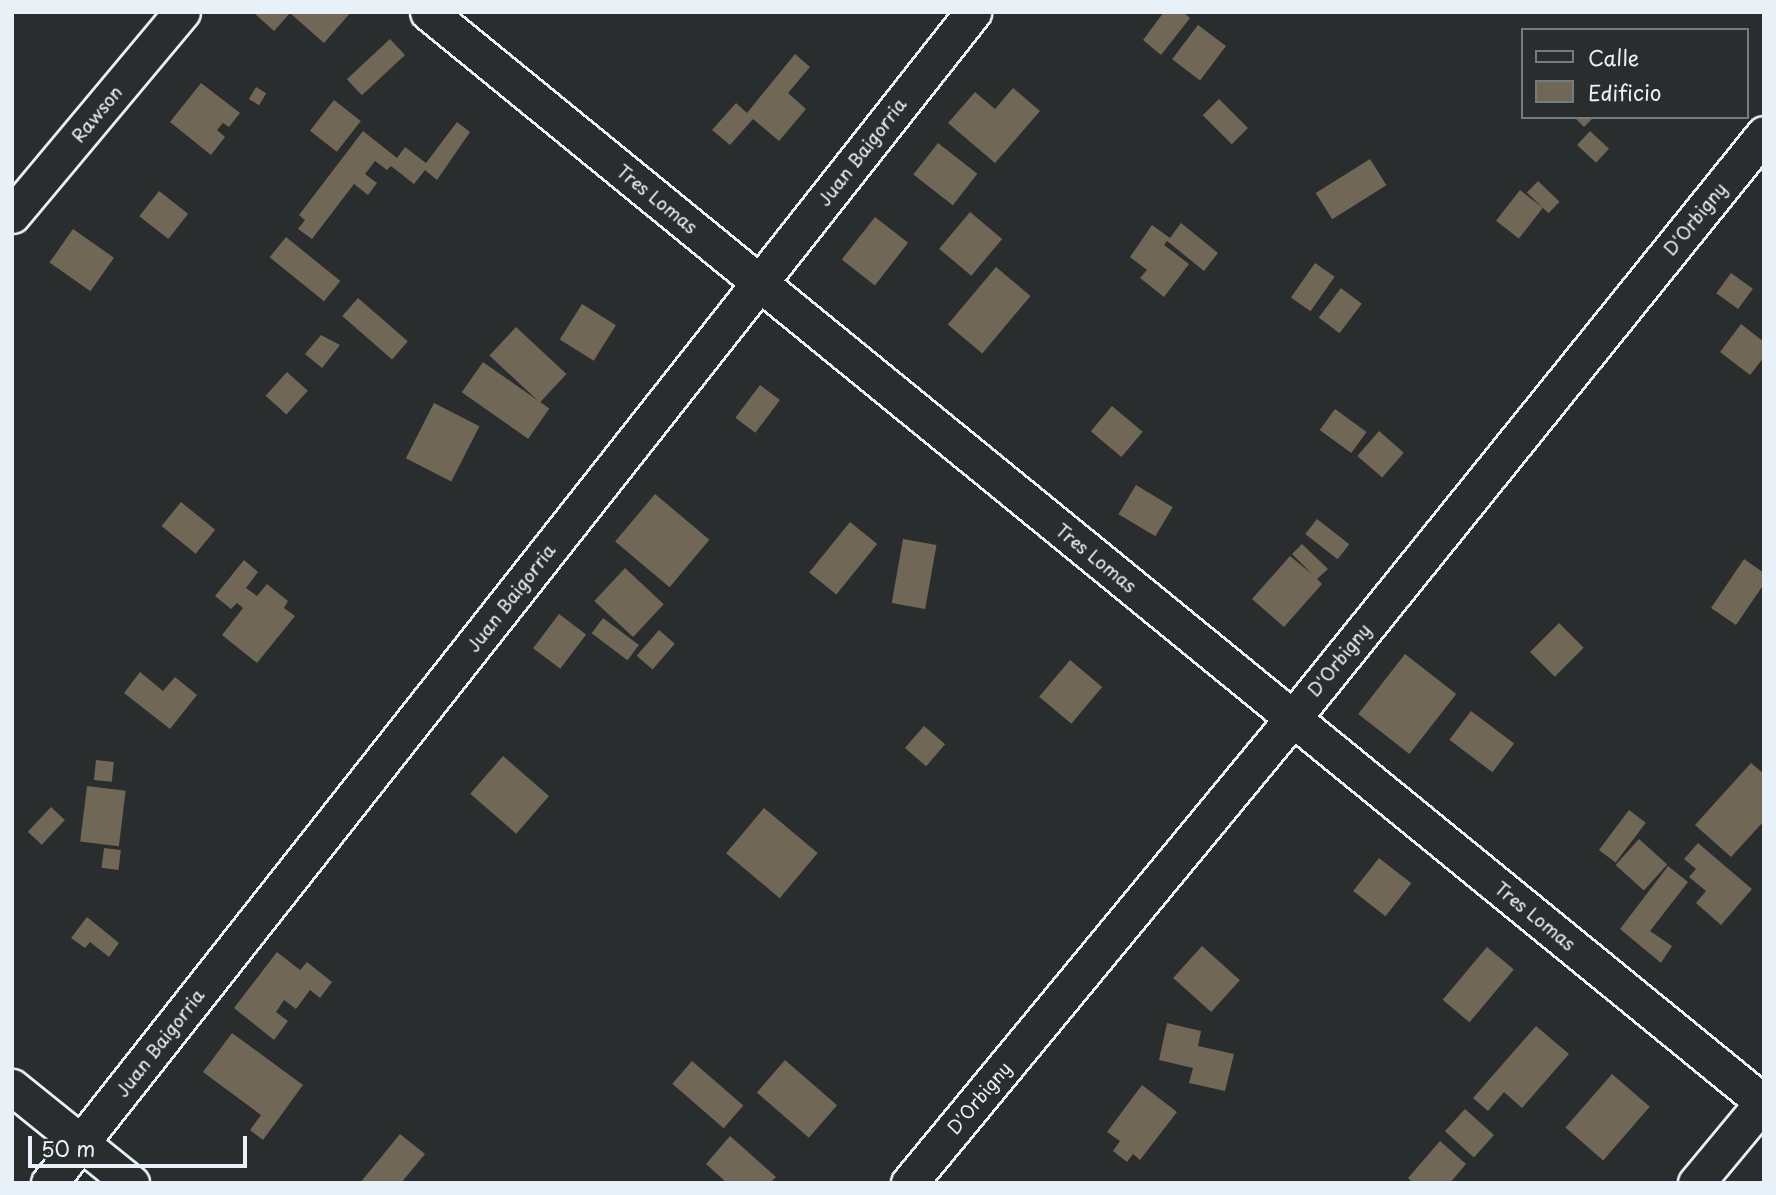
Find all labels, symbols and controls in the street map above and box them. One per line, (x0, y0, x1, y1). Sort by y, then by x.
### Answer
legend (1520, 28, 1748, 119)
text: Calle (1588, 41, 1639, 73)
text: Edificio (1588, 76, 1661, 108)
street label: Rawson (67, 81, 127, 147)
street label: Juan Baigorria (813, 93, 911, 211)
street label: Tres Lomas (612, 160, 702, 238)
street label: D'Orbigny (1659, 178, 1731, 260)
street label: Tres Lomas (1051, 519, 1141, 597)
street label: Juan Baigorria (462, 539, 560, 657)
street label: D'Orbigny (1303, 619, 1375, 701)
street label: Tres Lomas (1490, 877, 1580, 955)
street label: Juan Baigorria (111, 984, 209, 1102)
street label: D'Orbigny (943, 1057, 1015, 1139)
scale bar (32, 1122, 250, 1166)
text: 50 m (41, 1132, 95, 1164)

